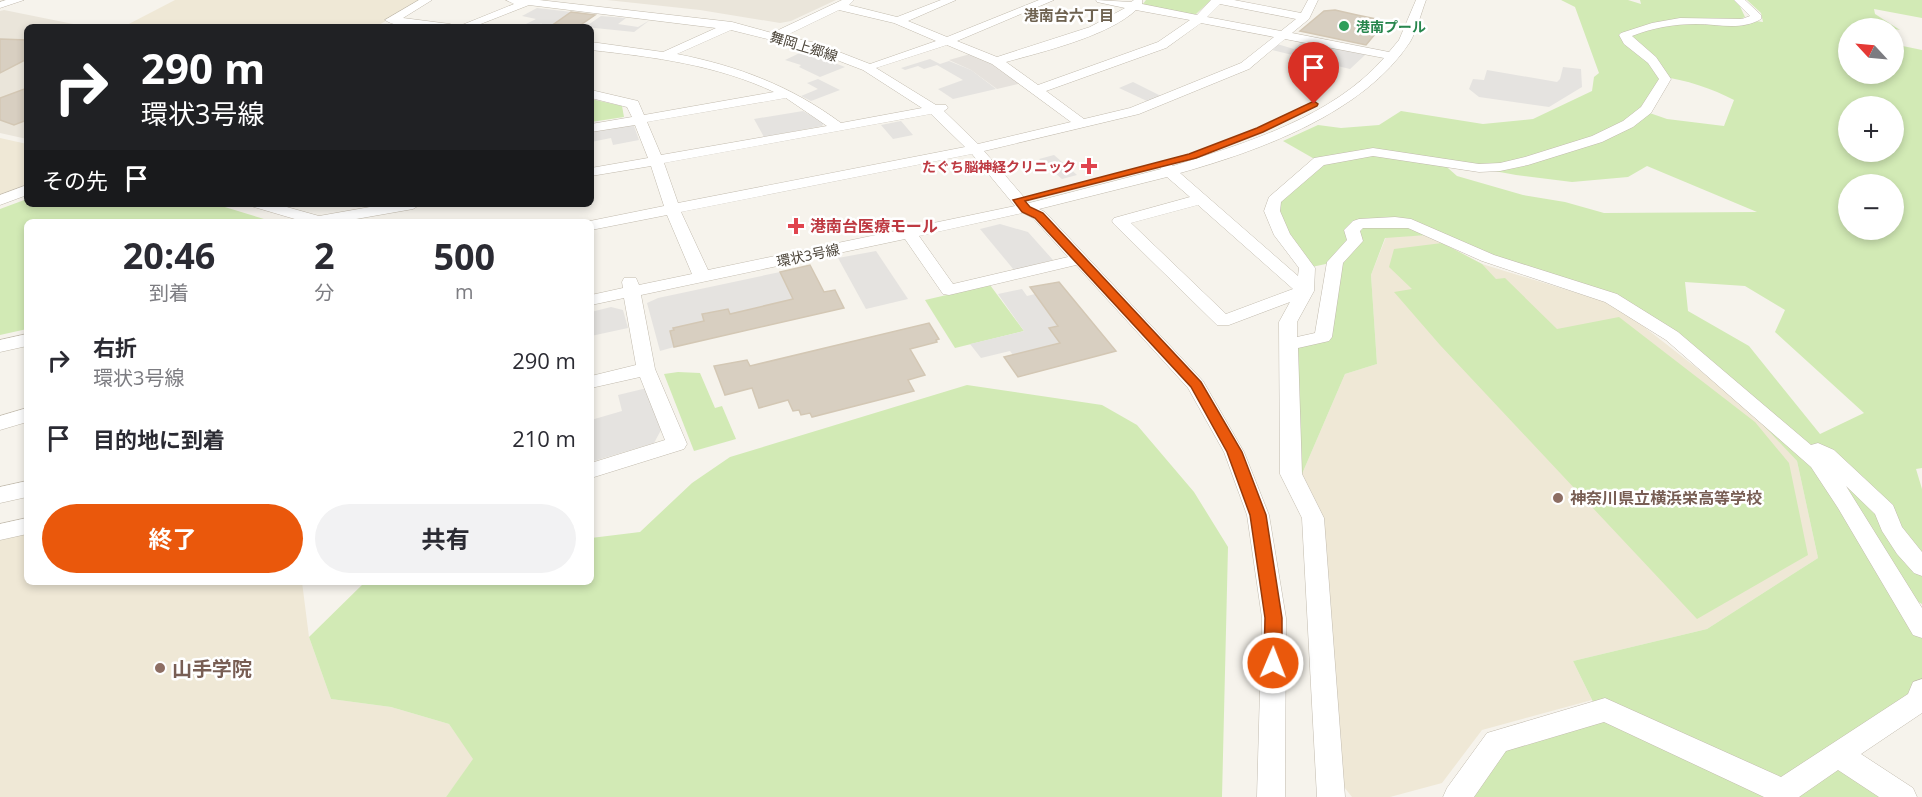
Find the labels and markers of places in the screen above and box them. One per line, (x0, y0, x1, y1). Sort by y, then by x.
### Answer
place label: 港南プール (1356, 17, 1426, 36)
marker: 港南プール (1337, 19, 1351, 33)
pin (1288, 42, 1339, 104)
place label: たぐち脳神経クリニック (922, 157, 1076, 176)
marker: たぐち脳神経クリニック (1080, 157, 1098, 175)
place label: 港南台医療モール (810, 215, 938, 237)
marker: 港南台医療モール (787, 217, 805, 235)
place label: 神奈川県立横浜栄高等学校 (1570, 487, 1762, 509)
marker: 神奈川県立横浜栄高等学校 (1551, 491, 1565, 505)
place label: 山手学院 (172, 655, 252, 682)
marker: 山手学院 (153, 661, 167, 675)

